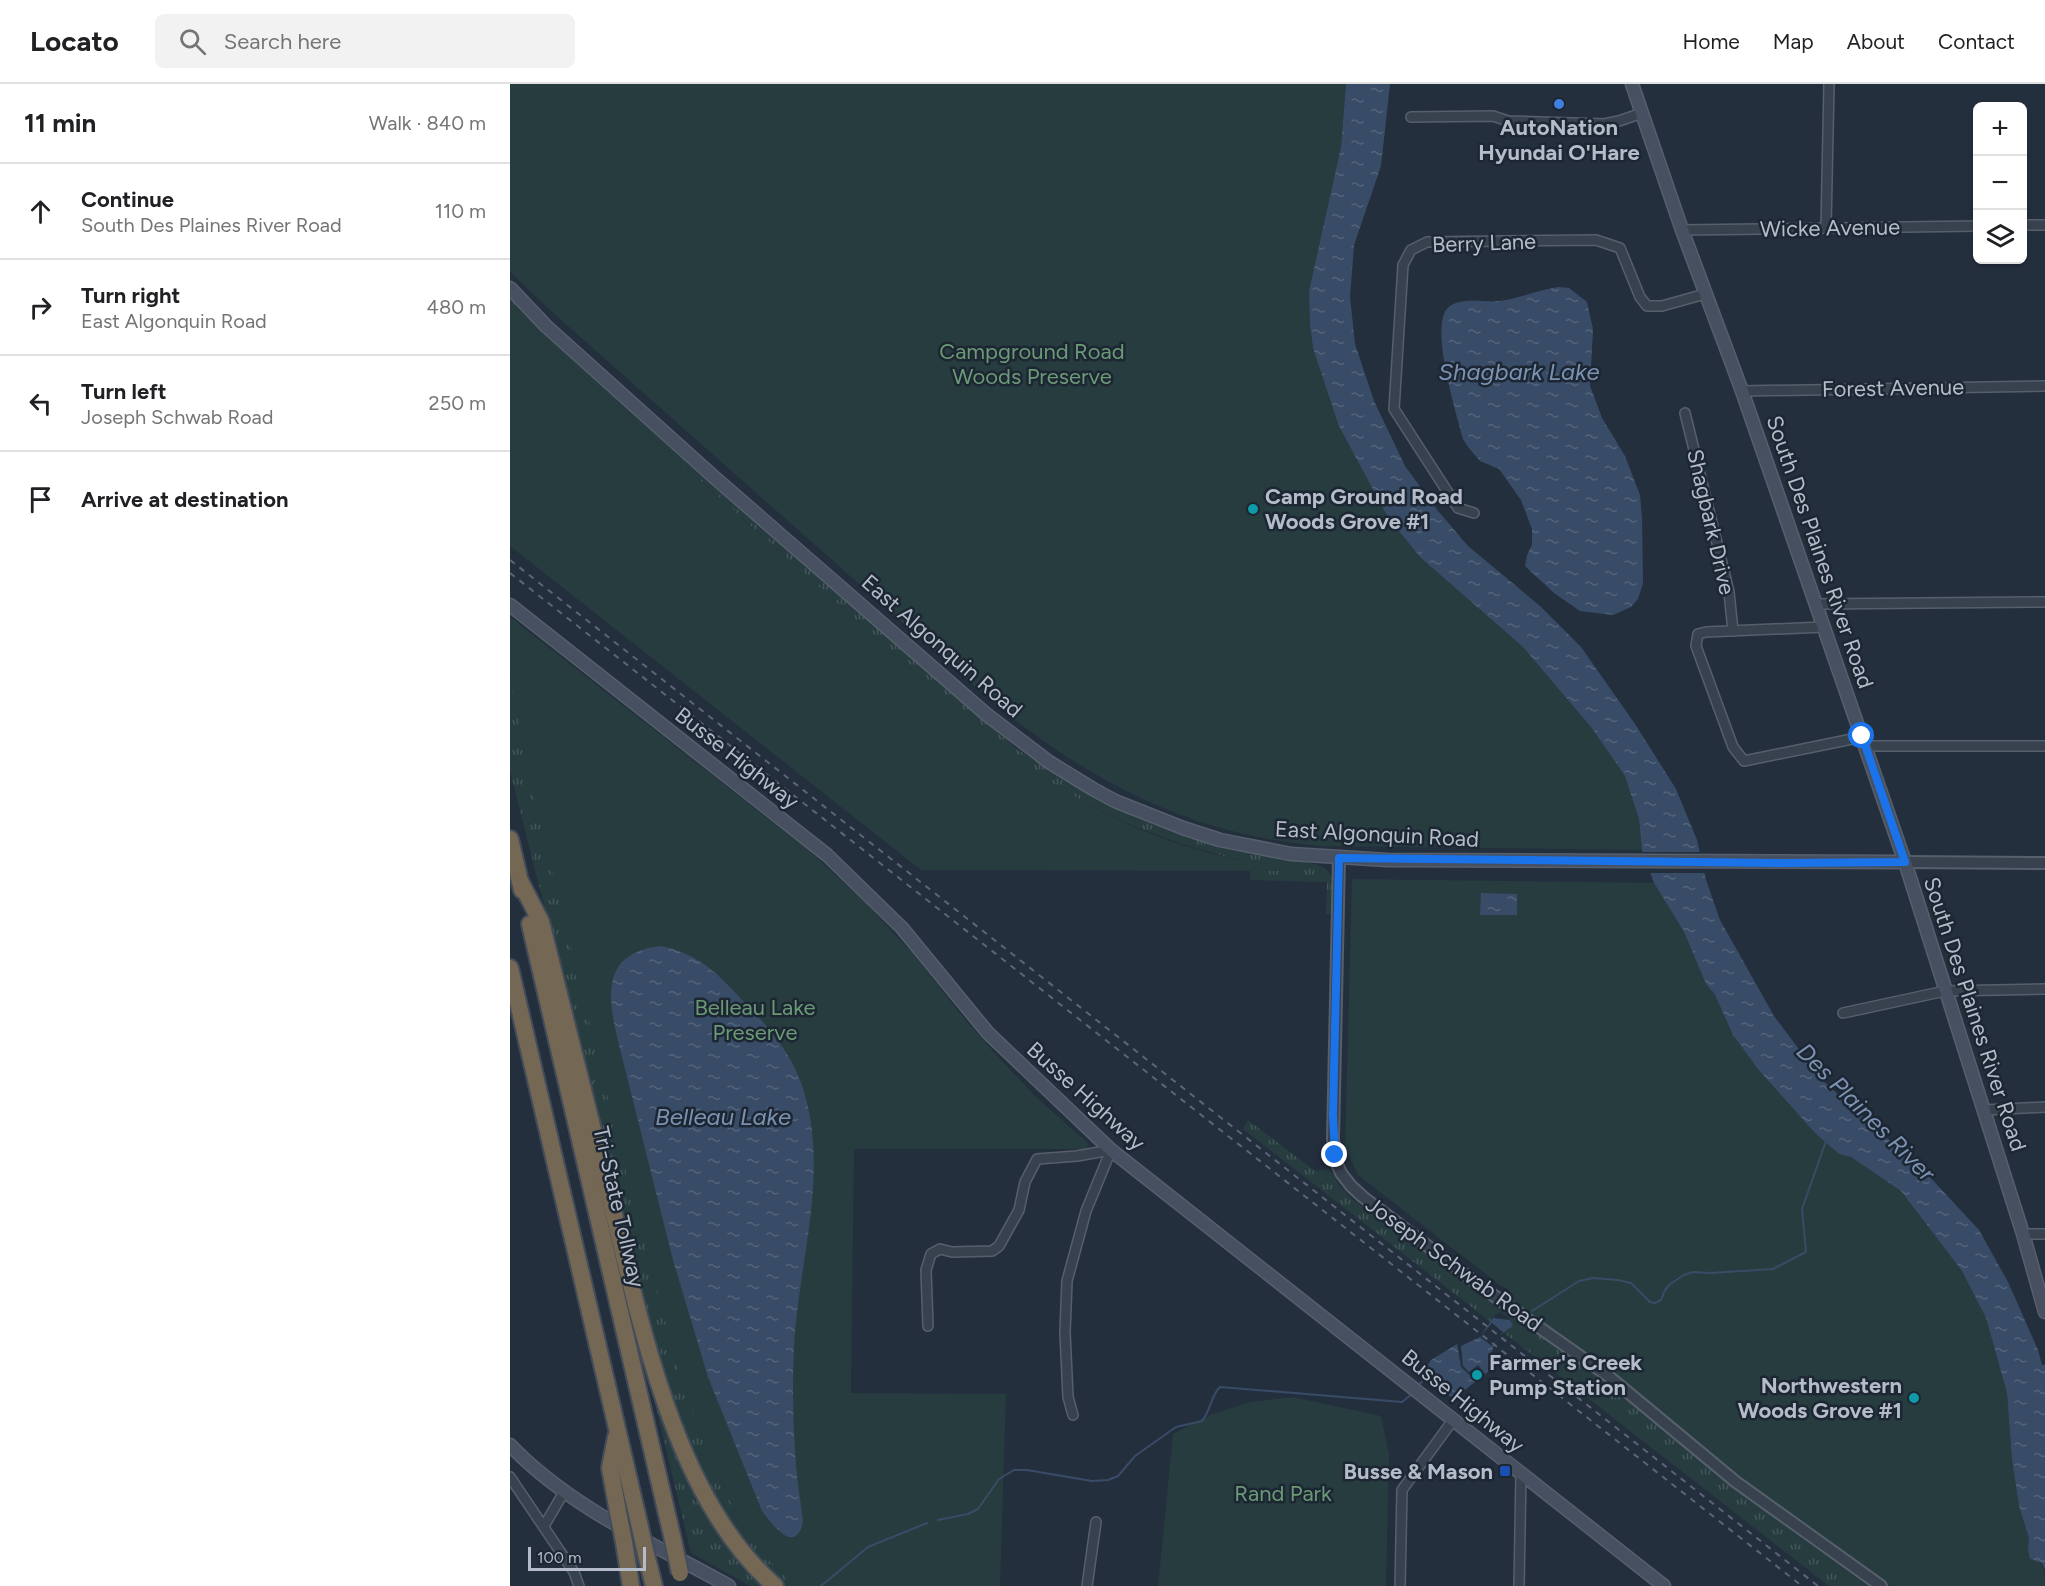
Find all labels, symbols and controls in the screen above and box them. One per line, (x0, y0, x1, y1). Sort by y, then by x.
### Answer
search box (155, 14, 575, 68)
text: Locato (30, 24, 119, 58)
icon: search (176, 25, 209, 58)
text: Search here (224, 28, 341, 55)
text: Home (1683, 29, 1740, 54)
text: Map (1773, 29, 1814, 54)
text: About (1847, 29, 1905, 54)
text: Contact (1938, 29, 2015, 54)
marker: AutoNation Hyundai O'Hare (1552, 97, 1566, 111)
map controls (1973, 102, 2027, 264)
button: + (1973, 102, 2027, 156)
text: 11 min (24, 107, 96, 139)
text: Walk · 840 m (369, 111, 486, 135)
place label: AutoNation Hyundai O'Hare (1478, 114, 1640, 166)
button: − (1973, 156, 2027, 210)
text: Continue (81, 186, 174, 213)
icon: ahead (24, 195, 57, 228)
text: 110 m (435, 199, 486, 223)
button: layers (1973, 210, 2027, 264)
text: South Des Plaines River Road (81, 213, 342, 237)
street label: Wicke Avenue (1760, 213, 1900, 243)
street label: Berry Lane (1431, 228, 1537, 258)
text: Turn right (81, 282, 180, 309)
icon: right (24, 291, 57, 324)
text: 480 m (427, 295, 486, 319)
text: East Algonquin Road (81, 309, 267, 333)
park label: Campground Road Woods Preserve (939, 338, 1125, 390)
water label: Shagbark Lake (1438, 357, 1600, 386)
street label: Forest Avenue (1822, 373, 1964, 403)
text: Turn left (81, 378, 167, 405)
icon: left (24, 387, 57, 420)
text: 250 m (429, 391, 486, 415)
text: Joseph Schwab Road (81, 405, 274, 429)
street label: South Des Plaines River Road (1761, 412, 1879, 692)
street label: Shagbark Drive (1681, 447, 1741, 597)
icon: arrive (24, 483, 57, 516)
place label: Camp Ground Road Woods Grove #1 (1265, 483, 1463, 535)
text: Arrive at destination (81, 486, 289, 513)
marker: Camp Ground Road Woods Grove #1 (1246, 502, 1260, 516)
street label: East Algonquin Road (856, 569, 1028, 723)
street label: Busse Highway (670, 701, 805, 815)
route start (1848, 722, 1874, 748)
street label: East Algonquin Road (1274, 815, 1480, 853)
street label: South Des Plaines River Road (1918, 873, 2032, 1155)
park label: Belleau Lake Preserve (694, 994, 816, 1046)
street label: Busse Highway (1021, 1036, 1151, 1156)
water label: Des Plaines River (1791, 1037, 1942, 1188)
water label: Belleau Lake (655, 1102, 791, 1131)
street label: Tri-State Tollway (587, 1124, 651, 1291)
route end (1321, 1141, 1347, 1167)
street label: Joseph Schwab Road (1360, 1191, 1548, 1337)
street label: Busse Highway (1396, 1343, 1530, 1459)
place label: Farmer's Creek Pump Station (1489, 1349, 1642, 1401)
marker: Farmer's Creek Pump Station (1470, 1368, 1484, 1382)
place label: Northwestern Woods Grove #1 (1738, 1372, 1902, 1424)
marker: Northwestern Woods Grove #1 (1907, 1391, 1921, 1405)
place label: Busse & Mason (1344, 1458, 1493, 1485)
marker: Busse & Mason (1498, 1464, 1512, 1478)
park label: Rand Park (1234, 1480, 1332, 1507)
scale bar (528, 1544, 646, 1572)
text: 100 m (537, 1548, 582, 1567)

